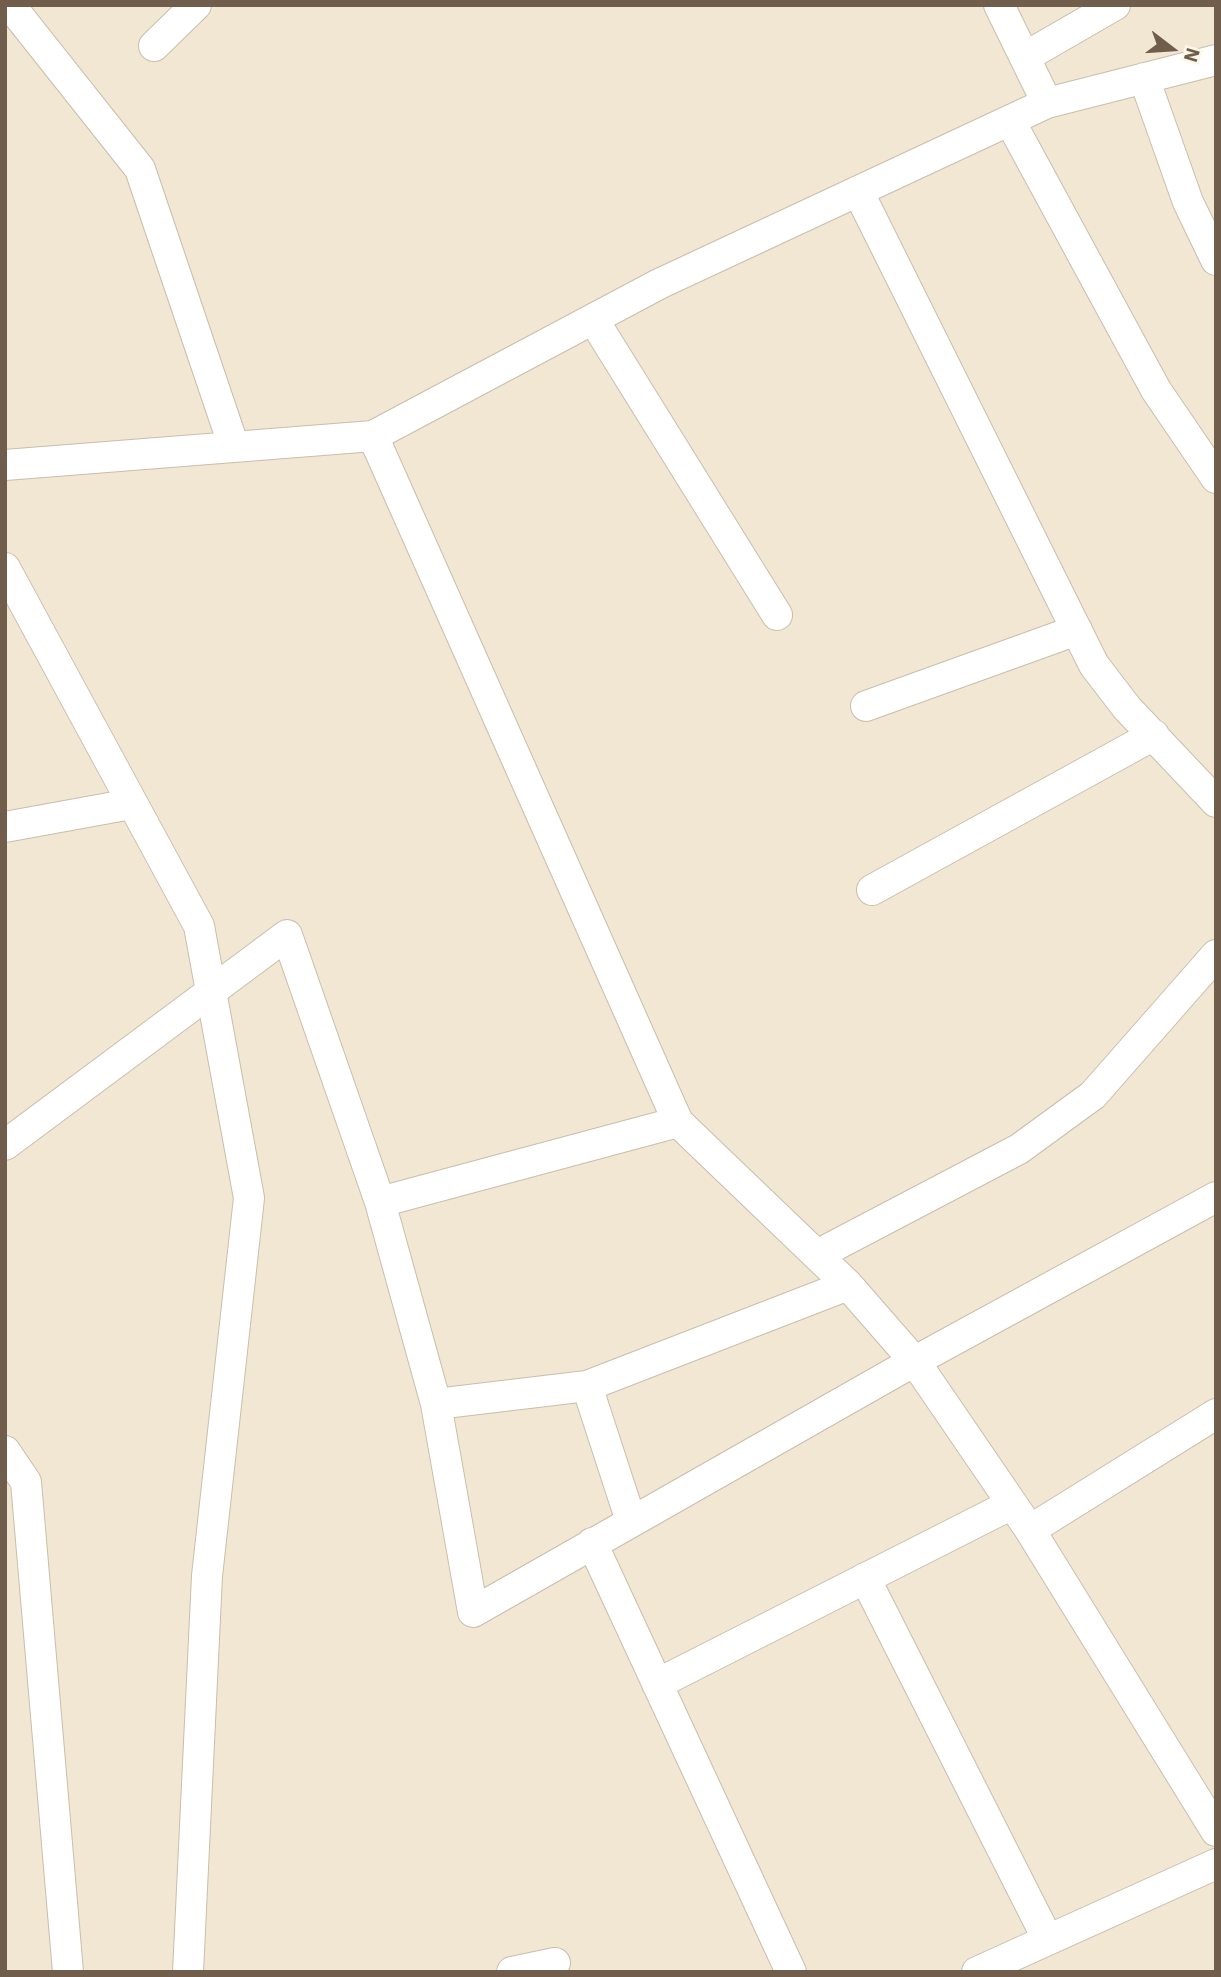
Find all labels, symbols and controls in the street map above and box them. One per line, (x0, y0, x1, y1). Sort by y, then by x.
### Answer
north arrow (1137, 14, 1207, 84)
text: N (1179, 45, 1206, 65)

